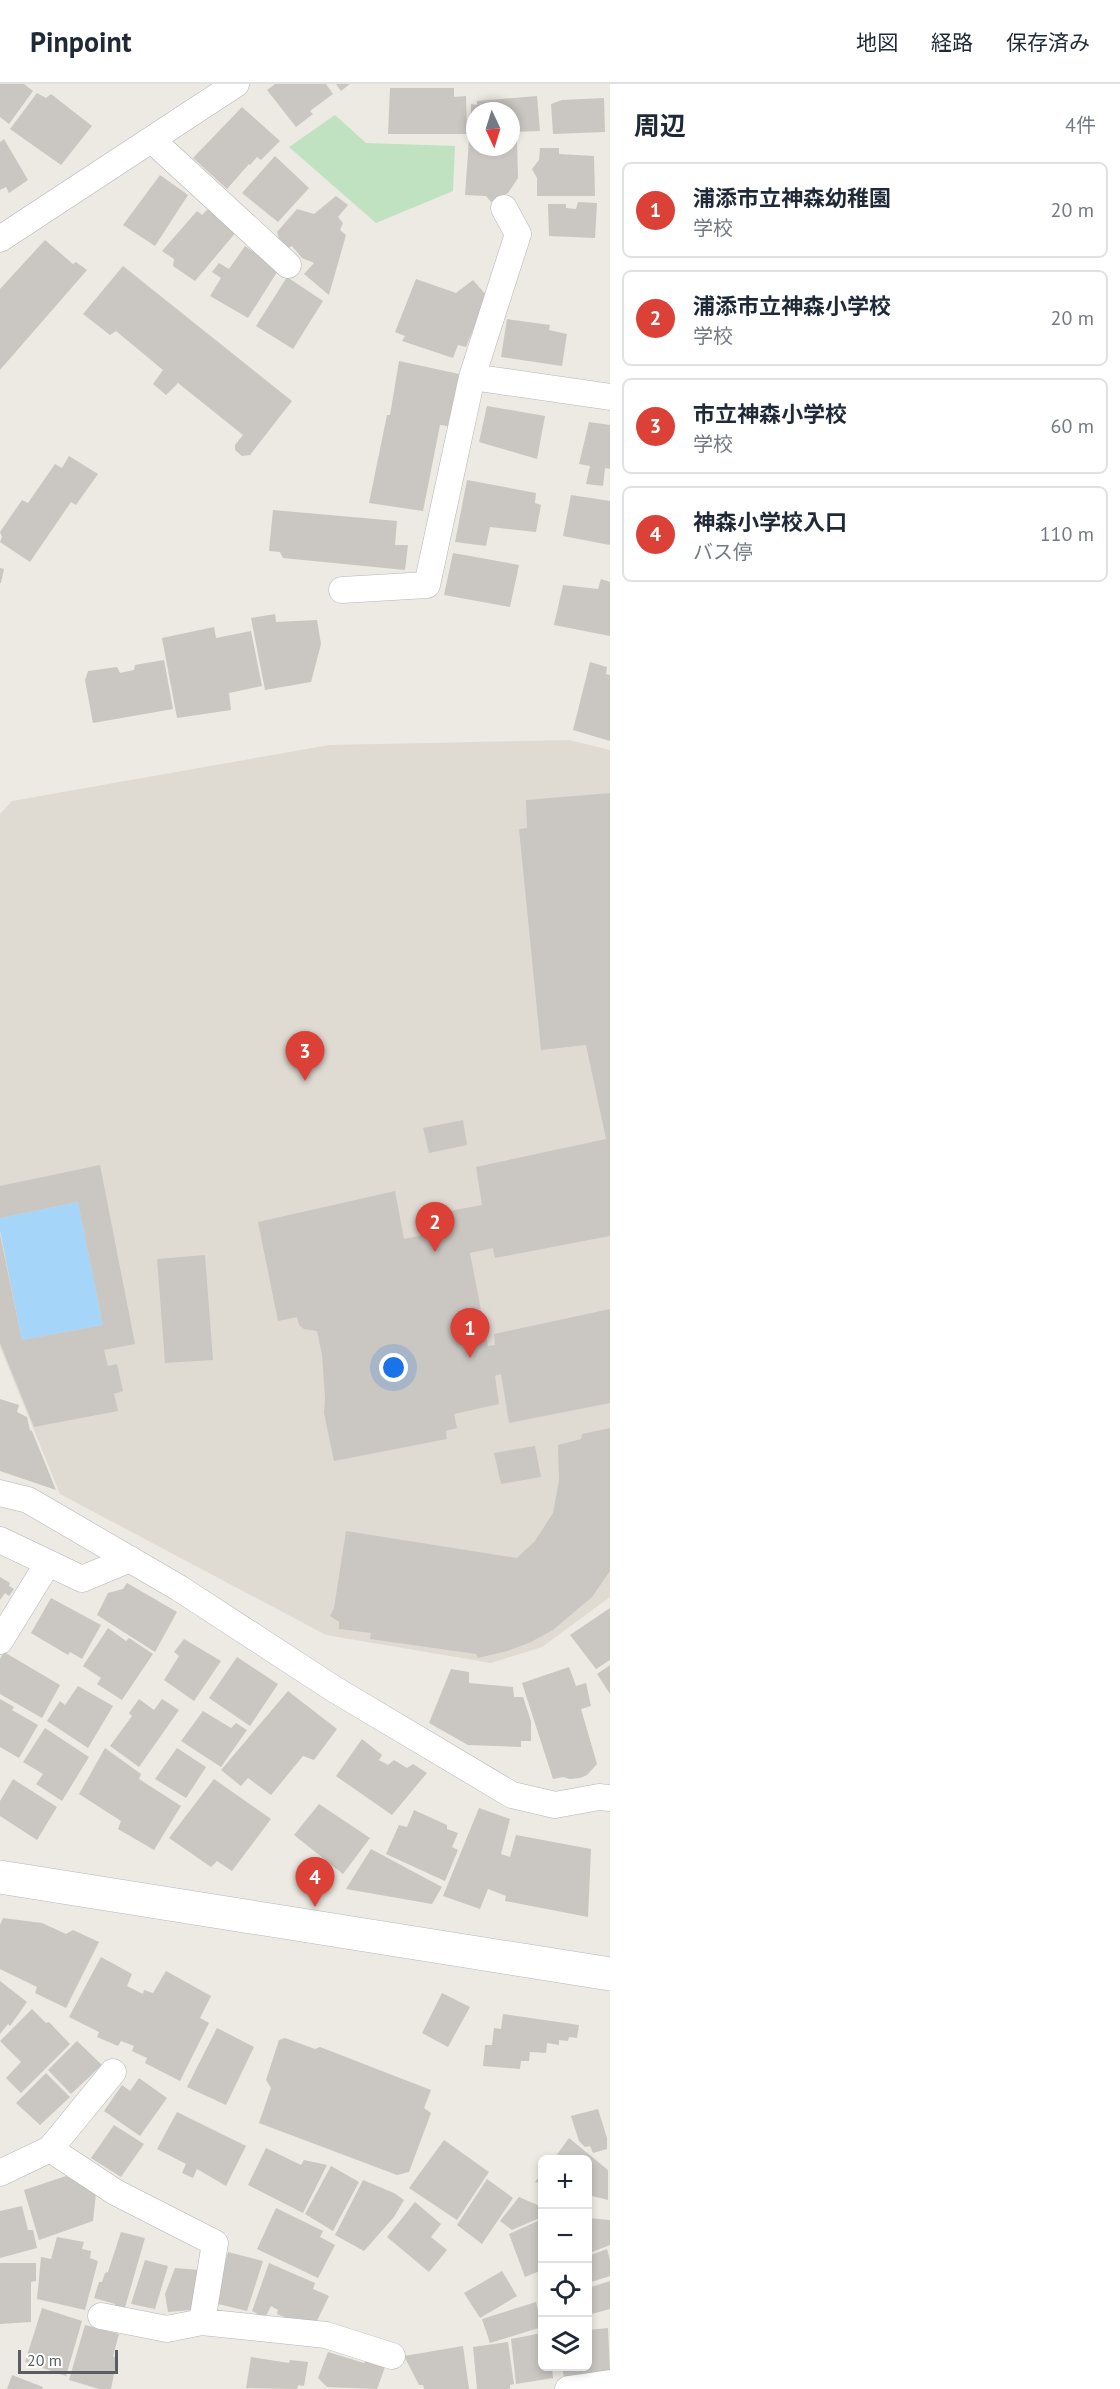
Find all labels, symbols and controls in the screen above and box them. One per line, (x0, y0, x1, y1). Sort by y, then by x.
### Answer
text: Pinpoint (30, 23, 132, 60)
text: 地図 (856, 29, 898, 56)
text: 経路 (931, 29, 973, 56)
text: 保存済み (1006, 29, 1090, 56)
north arrow (466, 102, 520, 156)
text: 周辺 (634, 109, 686, 142)
text: 4件 (1065, 112, 1096, 138)
text: 浦添市立神森幼稚園 (693, 184, 891, 212)
text: 1 (650, 197, 661, 223)
text: 20 m (1051, 197, 1094, 223)
text: 学校 (693, 215, 733, 241)
text: 浦添市立神森小学校 (693, 292, 891, 320)
text: 2 (650, 305, 661, 331)
text: 20 m (1051, 305, 1094, 331)
text: 学校 (693, 323, 733, 349)
text: 市立神森小学校 (693, 400, 847, 428)
text: 3 (650, 413, 661, 439)
text: 60 m (1051, 413, 1094, 439)
text: 学校 (693, 431, 733, 457)
text: 神森小学校入口 (693, 508, 847, 536)
text: 4 (650, 521, 661, 547)
text: 110 m (1040, 521, 1094, 547)
text: バス停 (693, 539, 753, 565)
pin: 3 (286, 1032, 324, 1081)
pin: 2 (416, 1202, 454, 1252)
pin: 1 (450, 1308, 490, 1358)
your location (379, 1353, 408, 1382)
pin: 4 (296, 1858, 334, 1907)
map controls (538, 2155, 592, 2371)
button: + (538, 2155, 592, 2209)
button: − (538, 2209, 592, 2263)
button: locate (538, 2263, 592, 2317)
button: layers (538, 2317, 592, 2371)
scale bar (18, 2347, 118, 2374)
text: 20 m (27, 2350, 62, 2370)

